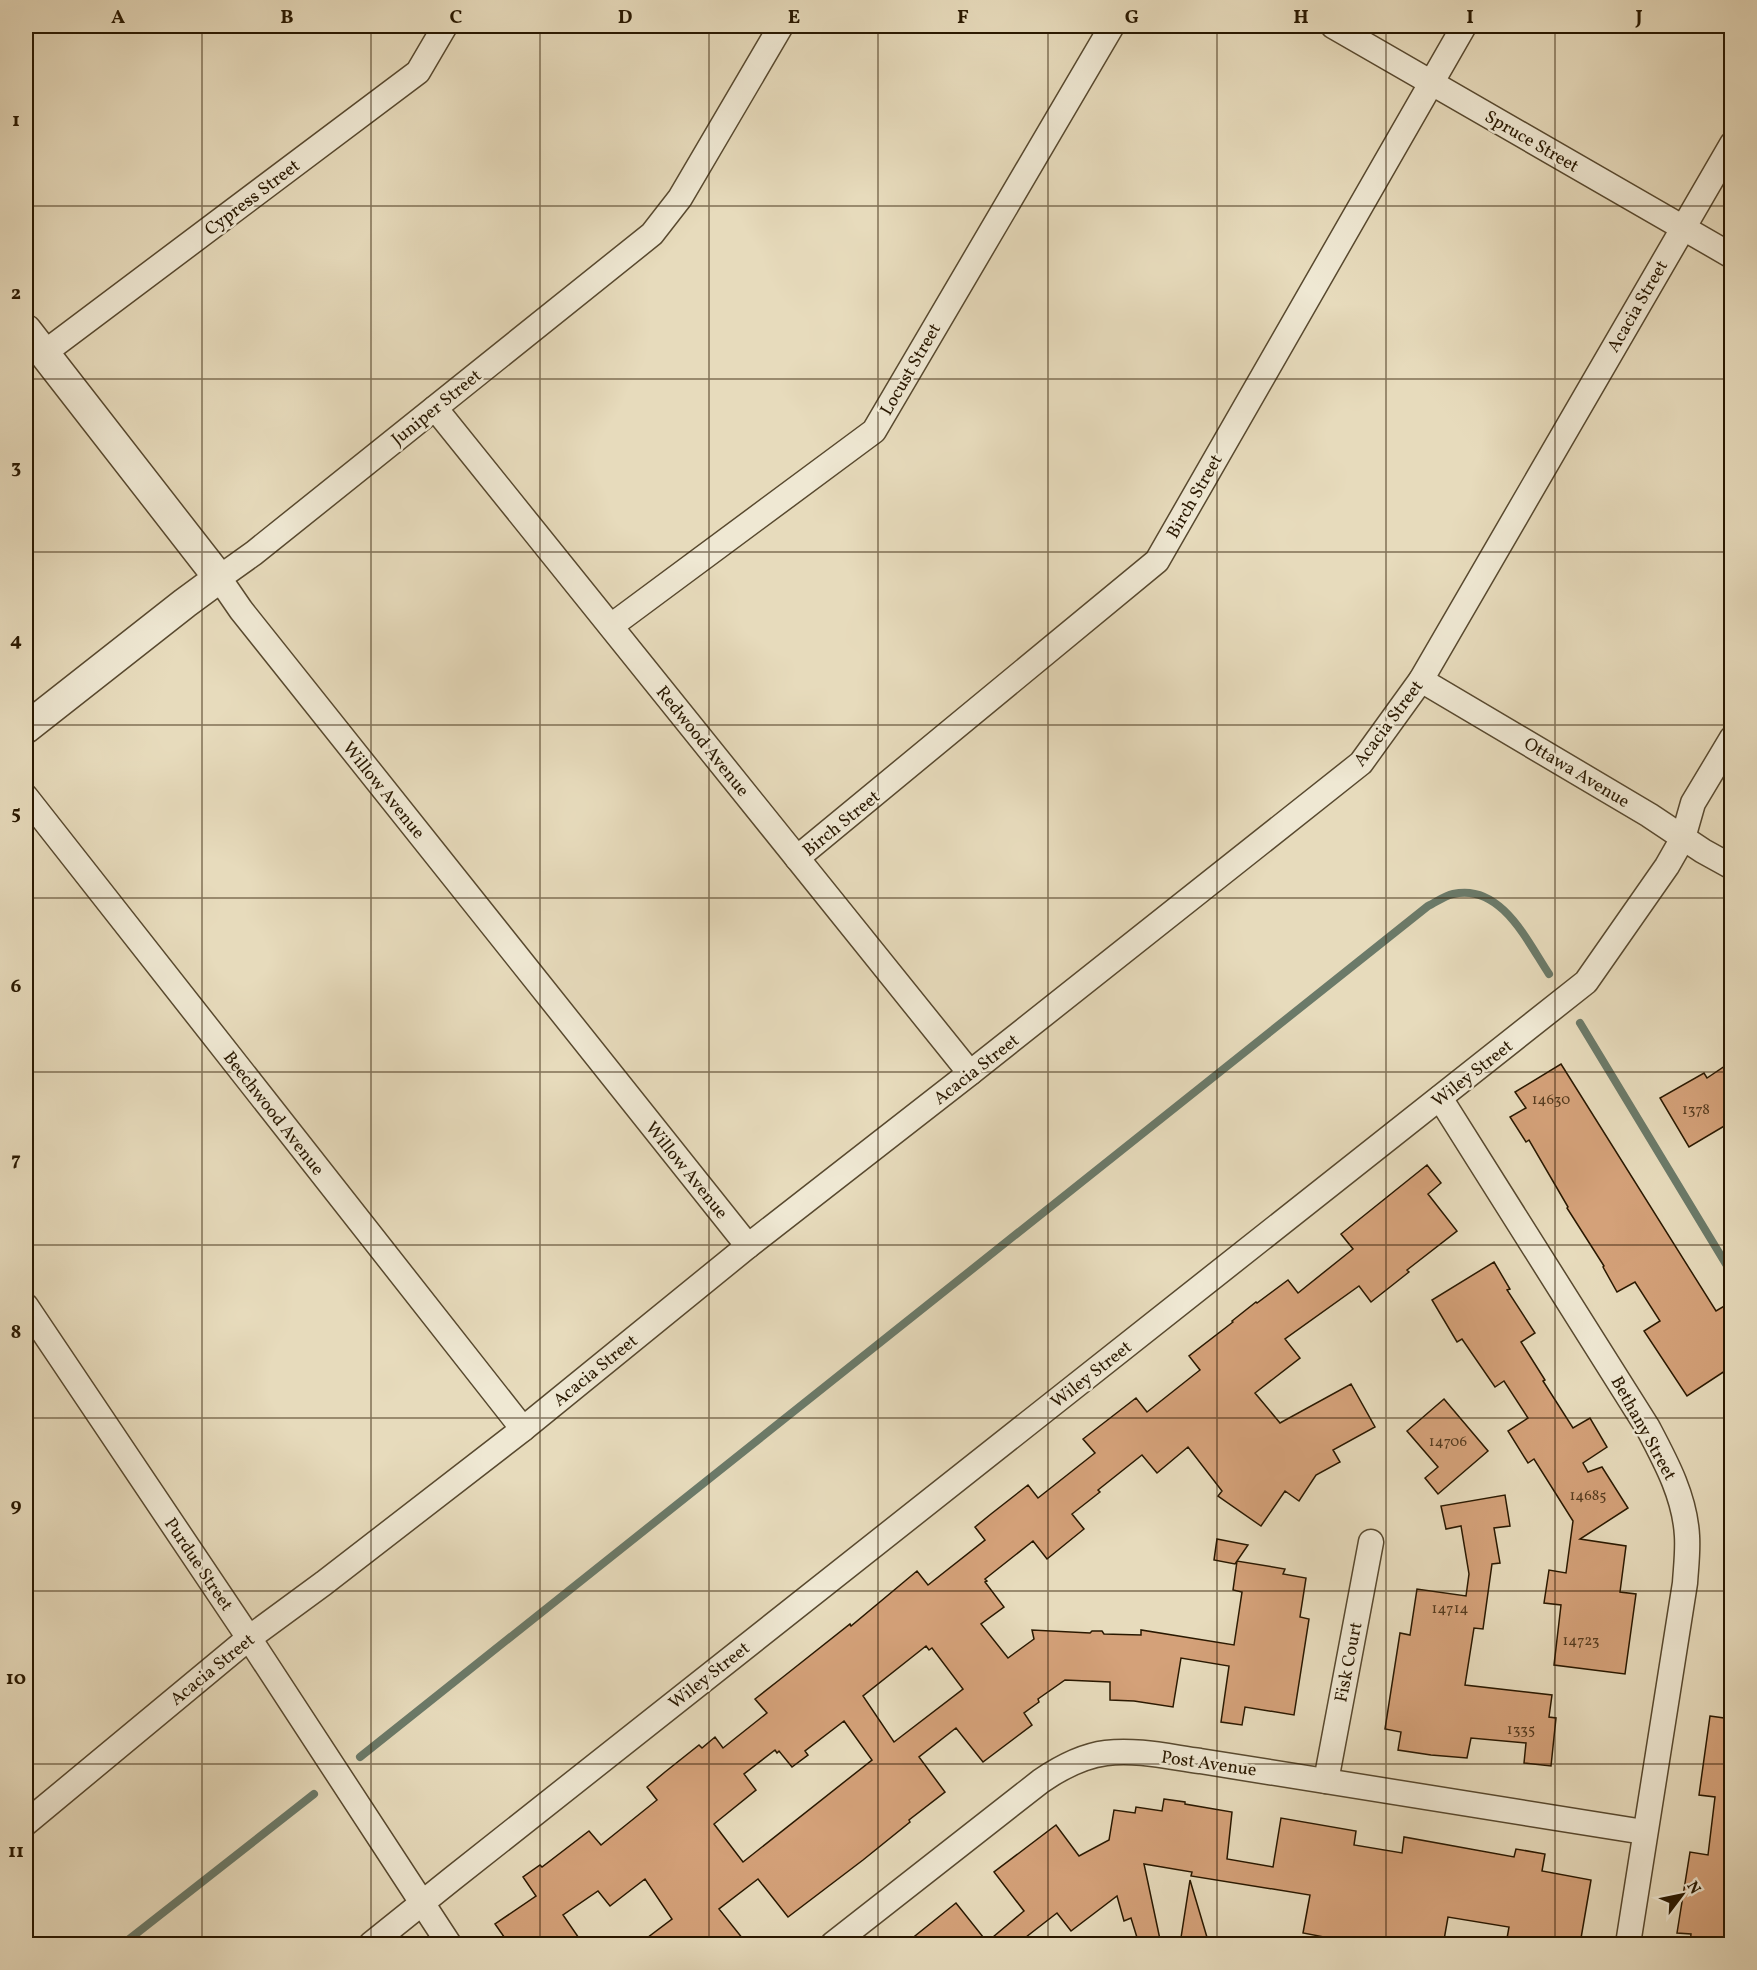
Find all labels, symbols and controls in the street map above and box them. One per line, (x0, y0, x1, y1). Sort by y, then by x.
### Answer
text: A (111, 4, 125, 32)
text: B (280, 4, 294, 32)
text: C (450, 4, 463, 32)
text: D (618, 4, 632, 32)
text: E (788, 4, 800, 32)
text: F (957, 4, 969, 32)
text: G (1125, 4, 1139, 32)
text: H (1293, 4, 1309, 32)
text: I (1466, 4, 1474, 32)
text: J (1634, 4, 1643, 32)
street label: Spruce Street (1479, 105, 1583, 179)
text: 1 (12, 107, 20, 135)
street label: Cypress Street (200, 154, 306, 242)
street label: Acacia Street (1602, 256, 1675, 357)
text: 2 (11, 280, 21, 308)
street label: Locust Street (875, 319, 948, 420)
street label: Juniper Street (387, 364, 487, 452)
street label: Birch Street (1161, 450, 1229, 543)
text: 3 (11, 454, 21, 482)
text: 4 (10, 627, 22, 655)
street label: Acacia Street (1348, 675, 1430, 772)
street label: Redwood Avenue (649, 681, 754, 803)
street label: Ottawa Avenue (1519, 732, 1634, 815)
street label: Willow Avenue (336, 737, 430, 845)
street label: Birch Street (798, 785, 886, 863)
text: 5 (11, 800, 21, 828)
text: 6 (11, 973, 22, 1001)
street label: Acacia Street (929, 1029, 1025, 1112)
street label: Wiley Street (1427, 1035, 1519, 1114)
street label: Beechwood Avenue (216, 1047, 329, 1181)
house number: 14630 (1532, 1090, 1570, 1111)
house number: 1378 (1682, 1100, 1710, 1121)
street label: Willow Avenue (639, 1117, 733, 1225)
text: 7 (11, 1146, 21, 1174)
text: 8 (11, 1319, 21, 1347)
street label: Acacia Street (548, 1329, 644, 1413)
street label: Wiley Street (1046, 1336, 1138, 1415)
street label: Bethany Street (1604, 1372, 1682, 1485)
house number: 14706 (1429, 1432, 1467, 1453)
house number: 14685 (1570, 1486, 1606, 1507)
text: 9 (10, 1492, 22, 1520)
street label: Purdue Street (157, 1513, 238, 1616)
house number: 14714 (1432, 1599, 1468, 1620)
street label: Fisk Court (1329, 1620, 1370, 1705)
street label: Acacia Street (165, 1628, 261, 1712)
house number: 14723 (1562, 1631, 1600, 1652)
street label: Wiley Street (664, 1637, 756, 1716)
text: 10 (6, 1665, 26, 1693)
house number: 1335 (1507, 1720, 1535, 1741)
street label: Post Avenue (1159, 1745, 1258, 1784)
text: 11 (8, 1838, 24, 1866)
north arrow (1652, 1865, 1712, 1925)
text: N (1681, 1877, 1706, 1899)

